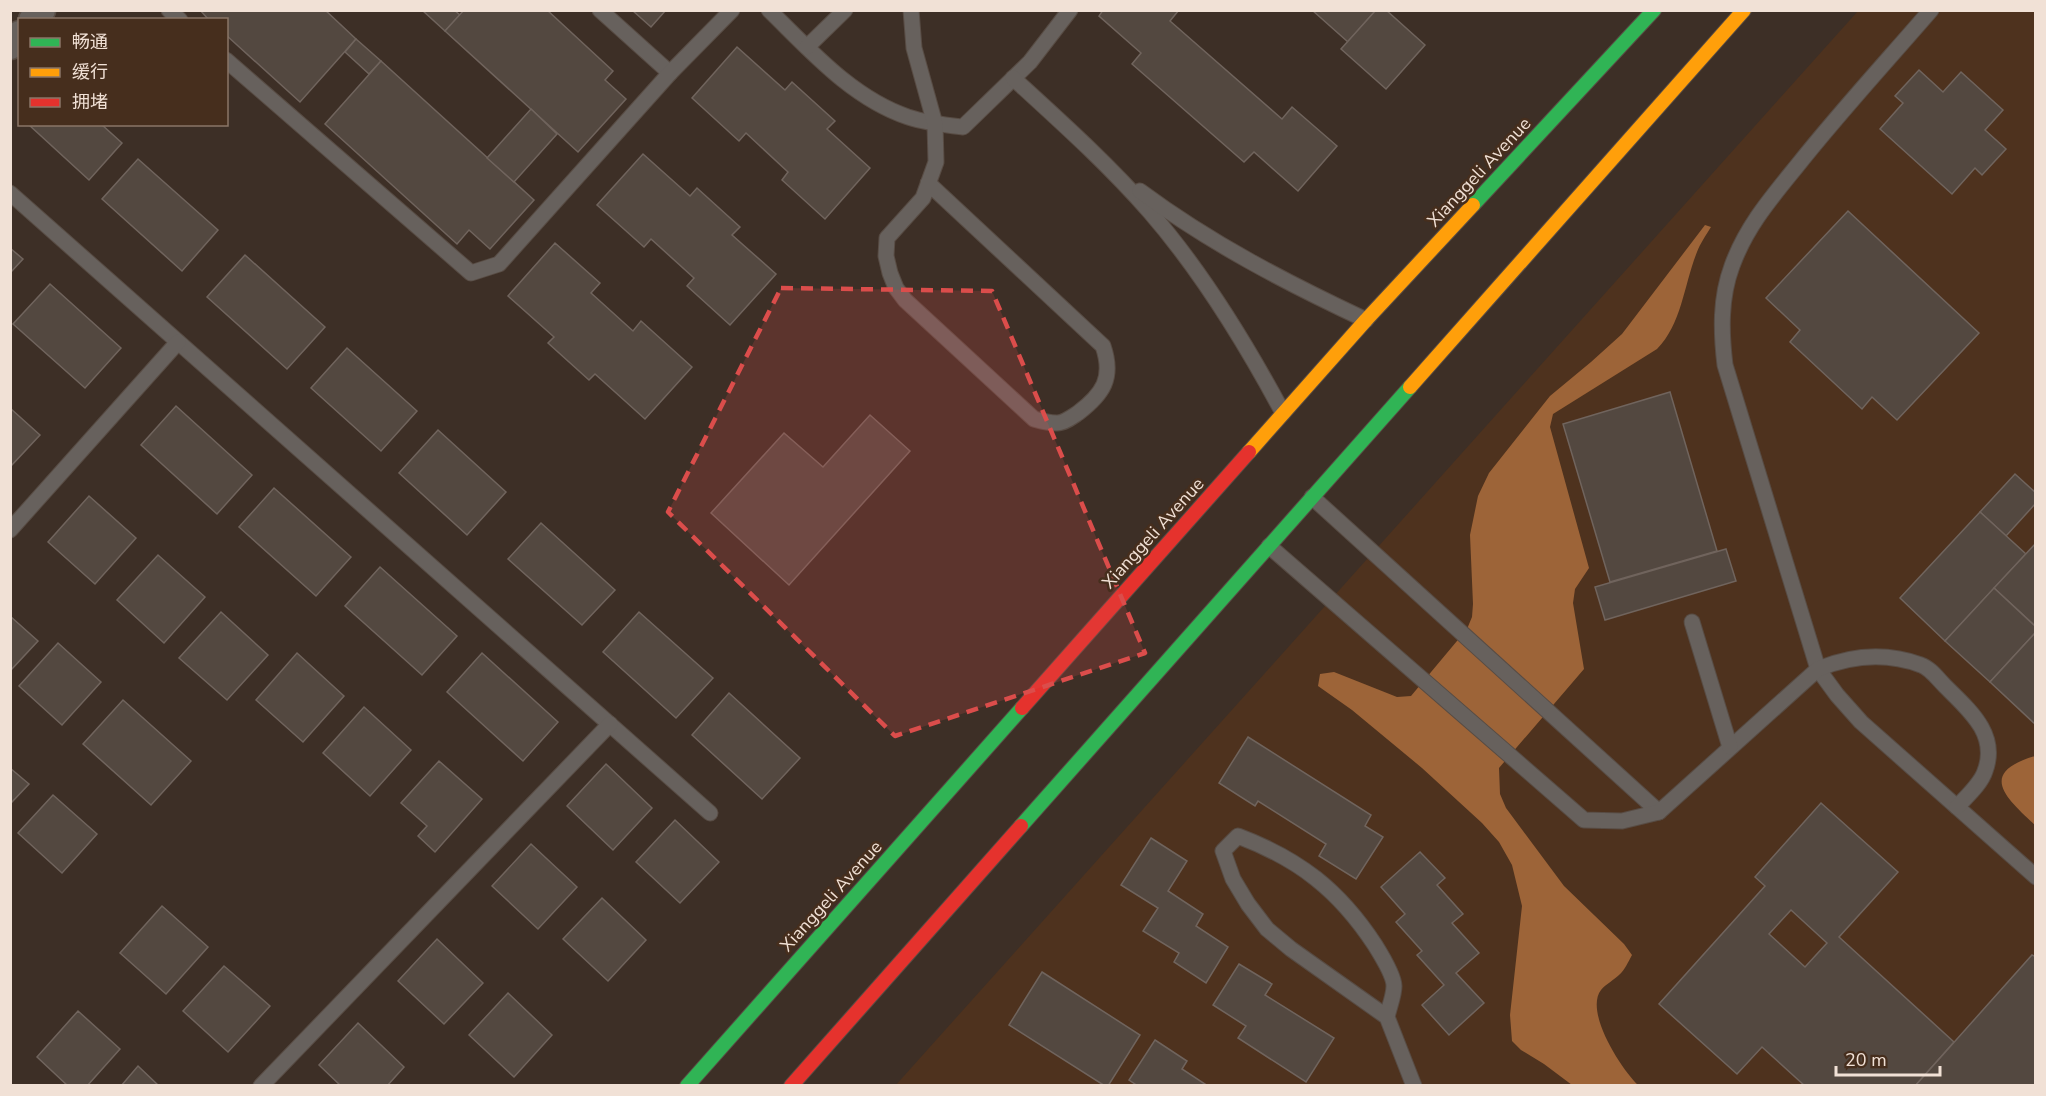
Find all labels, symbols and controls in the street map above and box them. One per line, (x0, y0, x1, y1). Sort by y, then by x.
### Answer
legend (18, 18, 228, 126)
text: 畅通 (72, 30, 108, 54)
text: 缓行 (72, 60, 108, 84)
text: 拥堵 (72, 90, 108, 114)
street label: Xianggeli Avenue (1422, 112, 1536, 232)
street label: Xianggeli Avenue (1097, 472, 1209, 594)
street label: Xianggeli Avenue (775, 835, 887, 957)
scale bar (1836, 1039, 1940, 1077)
text: 20 m (1845, 1048, 1887, 1072)

